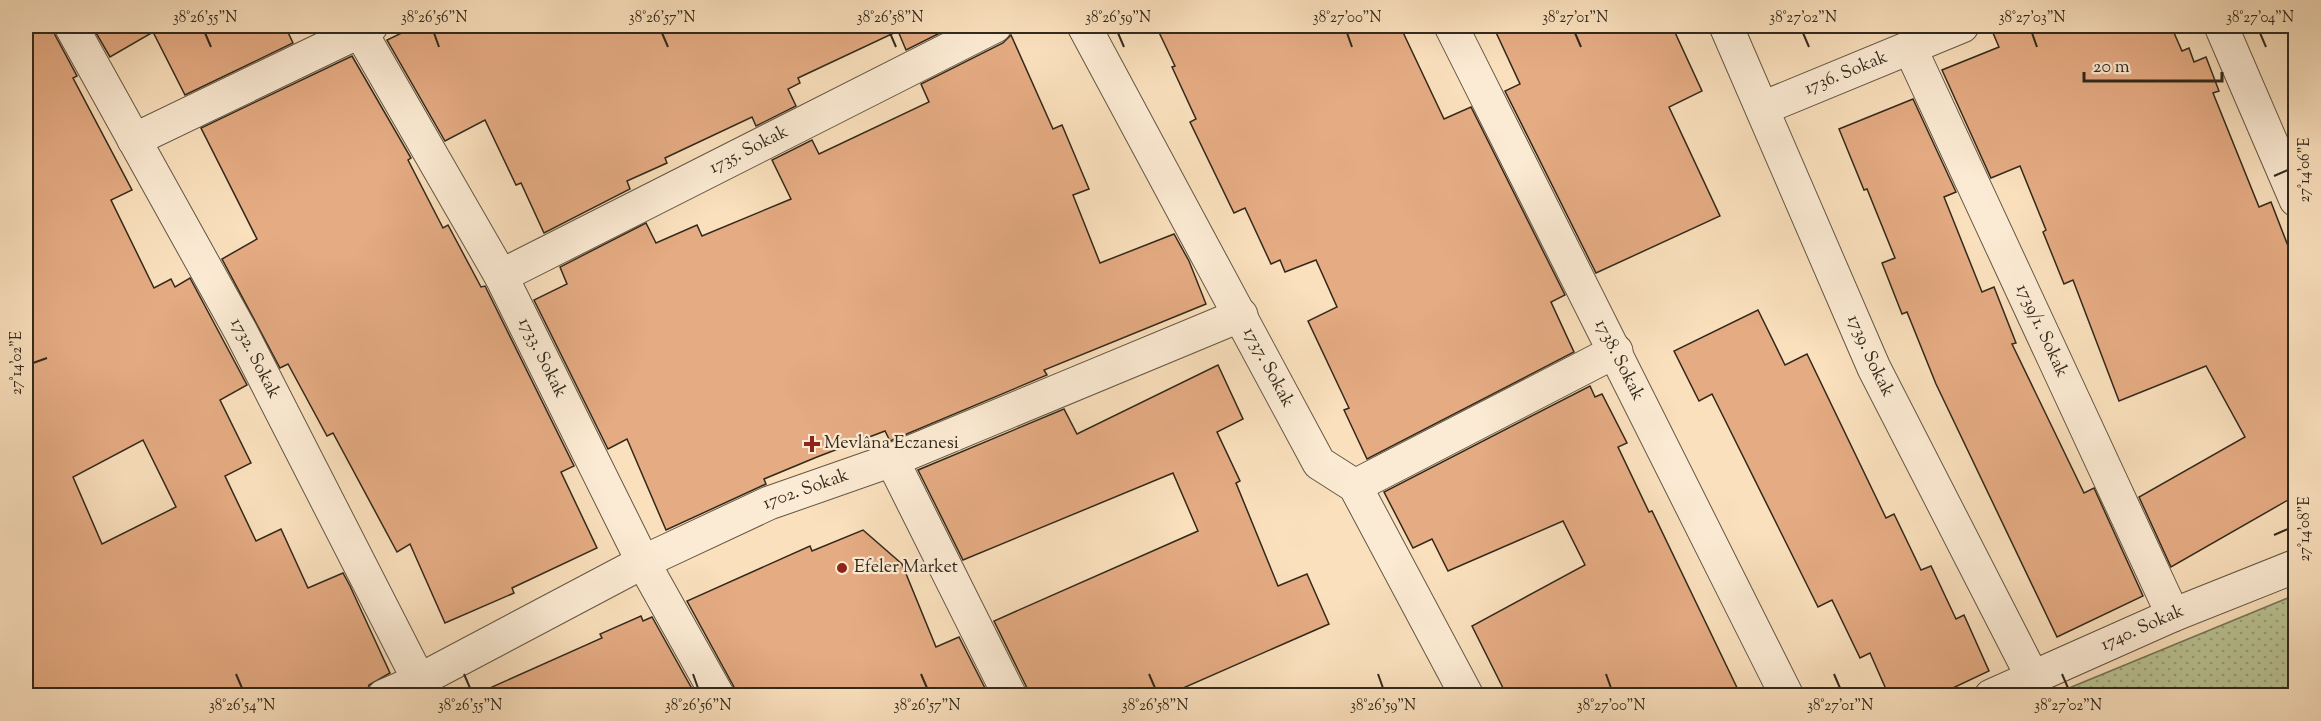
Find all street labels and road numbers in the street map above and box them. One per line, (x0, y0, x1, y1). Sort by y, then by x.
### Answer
street label: 1736. Sokak (1801, 45, 1892, 102)
street label: 1735. Sokak (705, 120, 793, 181)
street label: 1739/1. Sokak (2008, 280, 2074, 382)
street label: 1739. Sokak (1840, 311, 1900, 402)
street label: 1733. Sokak (511, 313, 573, 403)
street label: 1732. Sokak (223, 314, 286, 404)
street label: 1738. Sokak (1587, 315, 1650, 406)
street label: 1737. Sokak (1236, 323, 1300, 413)
street label: 1702. Sokak (758, 463, 853, 517)
street label: 1740. Sokak (2097, 599, 2188, 658)

